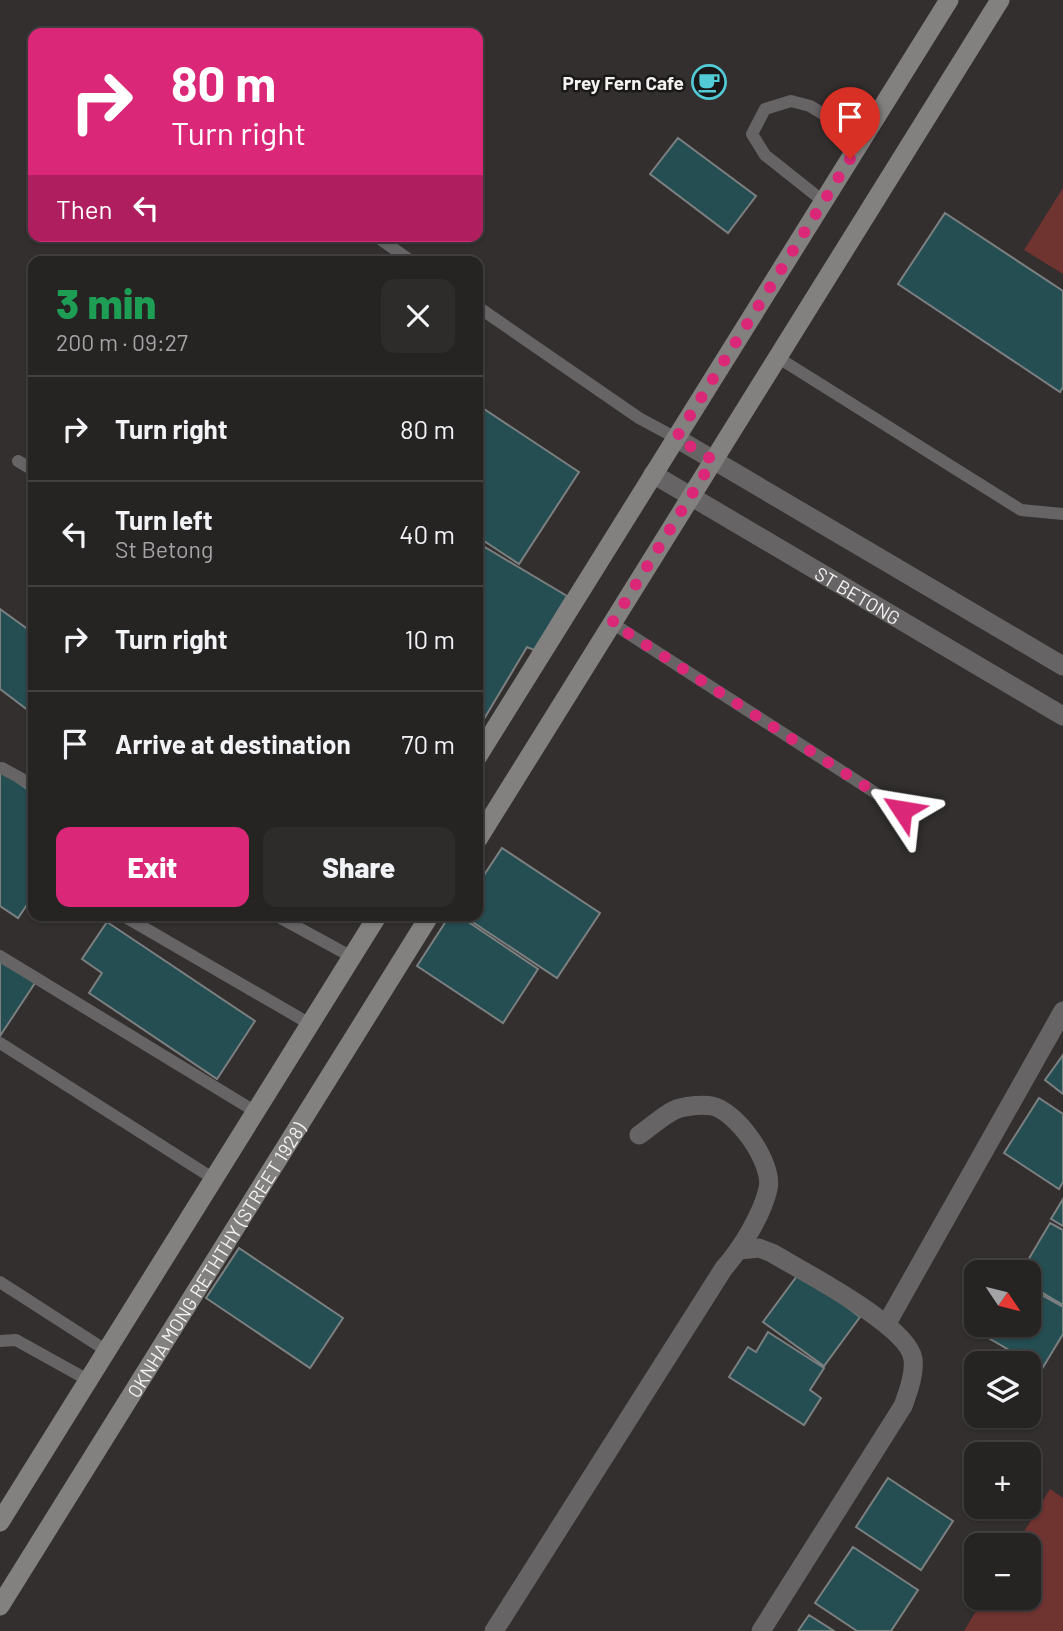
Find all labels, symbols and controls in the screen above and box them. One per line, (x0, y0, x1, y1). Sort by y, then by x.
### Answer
text: 80 m (171, 53, 276, 112)
icon: right (56, 56, 147, 147)
cafe icon: Prey Fern Cafe (690, 63, 728, 101)
place label: Prey Fern Cafe (563, 71, 684, 94)
pin (820, 87, 880, 159)
icon: arrive (831, 98, 869, 136)
text: Turn right (171, 113, 306, 151)
icon: left (127, 189, 165, 227)
text: Then (56, 193, 113, 224)
text: 3 min (56, 277, 156, 327)
button: close (381, 279, 455, 353)
text: 200 m · 09:27 (56, 328, 188, 356)
icon: right (56, 410, 94, 448)
text: Turn right (115, 413, 228, 444)
text: 80 m (400, 413, 455, 444)
text: Turn left (115, 504, 213, 535)
icon: left (56, 515, 94, 553)
text: 40 m (399, 518, 455, 549)
text: St Betong (115, 535, 213, 563)
street label: ST BETONG (811, 561, 905, 629)
icon: right (56, 620, 94, 658)
text: Turn right (115, 623, 228, 654)
text: 10 m (405, 623, 455, 654)
icon: arrive (56, 725, 94, 763)
text: Arrive at destination (115, 728, 351, 759)
text: 70 m (401, 728, 455, 759)
position arrow (865, 773, 939, 847)
button: Exit (56, 827, 249, 907)
button: Share (263, 827, 455, 907)
street label: OKNHA MONG RETHTHY (STREET 1928) (121, 1117, 310, 1401)
north arrow (964, 1260, 1041, 1337)
map controls (964, 1260, 1041, 1610)
button: layers (964, 1351, 1041, 1428)
button: + (964, 1442, 1041, 1519)
button: − (964, 1533, 1041, 1610)

